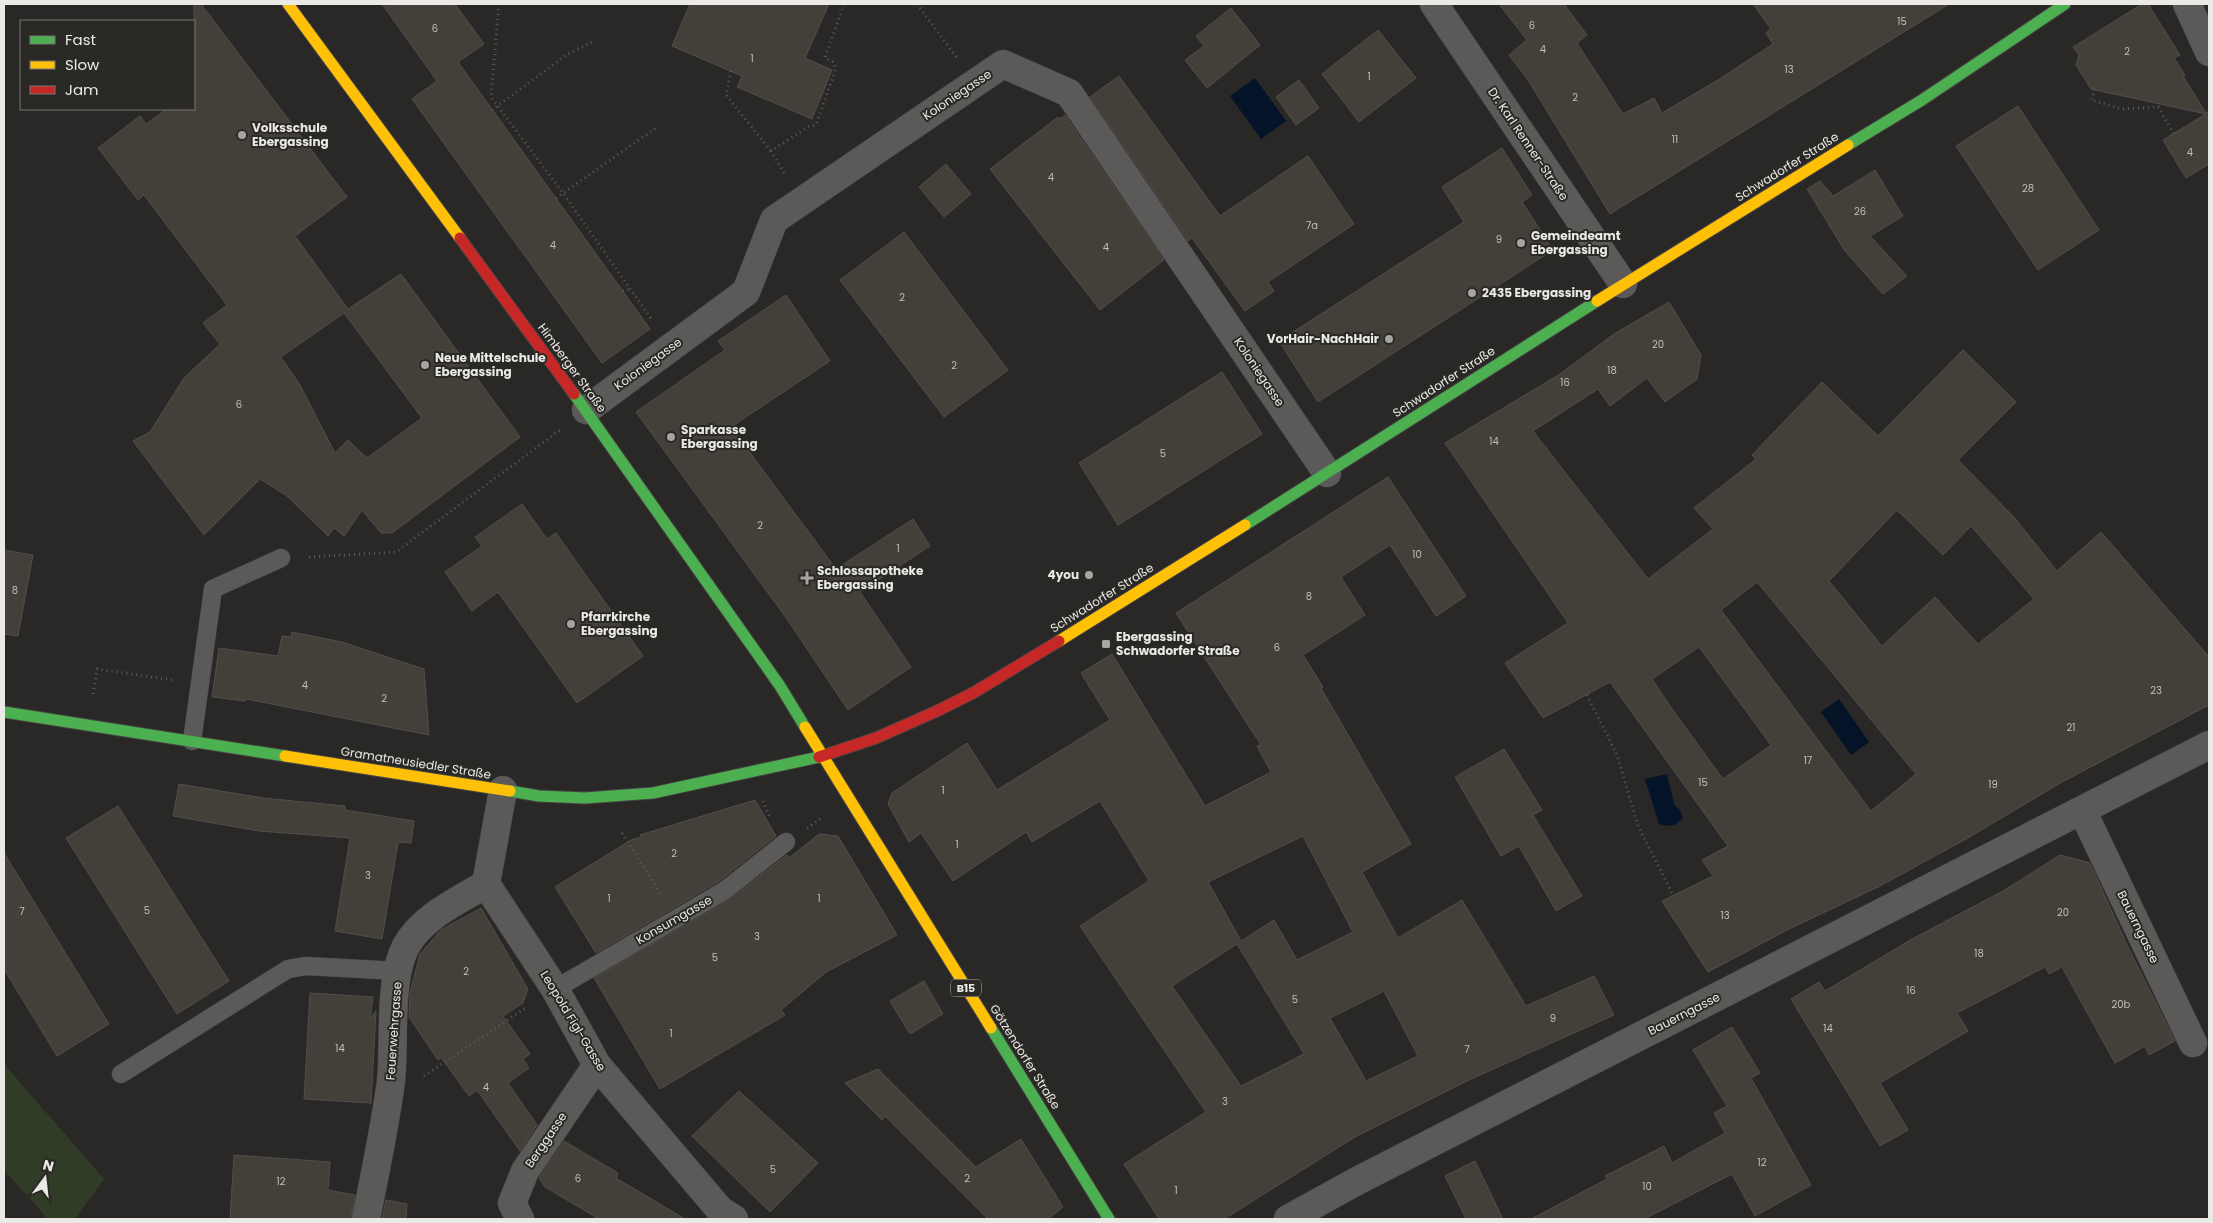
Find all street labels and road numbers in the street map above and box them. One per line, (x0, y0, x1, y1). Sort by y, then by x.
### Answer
street label: Koloniegasse (919, 65, 995, 124)
street label: Dr. Karl Renner-Straße (1484, 84, 1573, 204)
street label: Schwadorfer Straße (1732, 128, 1842, 205)
street label: Himberger Straße (534, 320, 611, 416)
street label: Koloniegasse (610, 333, 685, 394)
street label: Koloniegasse (1230, 334, 1289, 410)
street label: Schwadorfer Straße (1389, 342, 1498, 421)
street label: Schwadorfer Straße (1047, 559, 1157, 636)
street label: Gramatneusiedler Straße (340, 742, 492, 783)
street label: Bauerngasse (2114, 888, 2163, 966)
street label: Konsumgasse (633, 891, 715, 948)
street label: Leopold Figl-Gasse (537, 967, 610, 1074)
road number: B15 (951, 980, 981, 996)
street label: Feuerwehrgasse (382, 981, 405, 1081)
street label: Bauerngasse (1645, 988, 1723, 1039)
street label: Götzendorfer Straße (986, 1001, 1065, 1113)
street label: Berggasse (521, 1109, 570, 1171)

